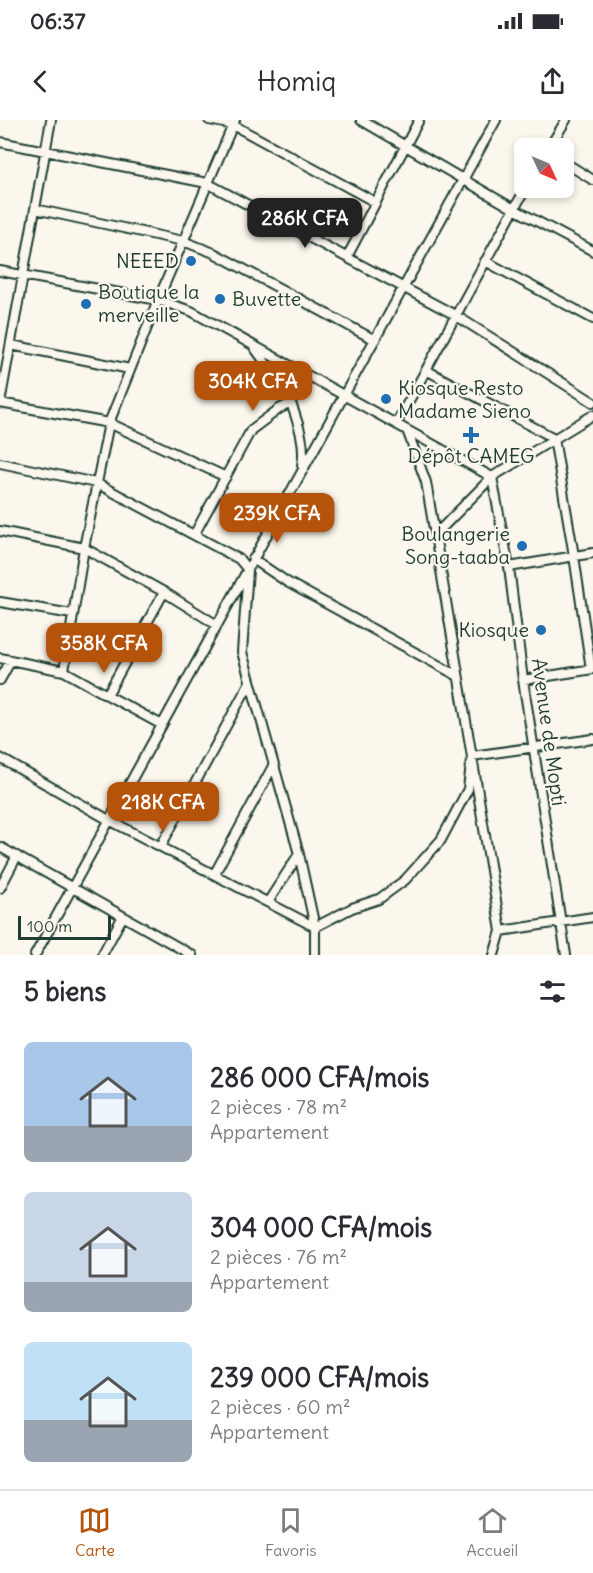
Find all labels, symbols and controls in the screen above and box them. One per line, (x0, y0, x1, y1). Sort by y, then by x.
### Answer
text: 06:37 (30, 7, 85, 35)
text: Homiq (257, 64, 336, 98)
icon: back (24, 65, 57, 98)
icon: share (536, 65, 569, 98)
north arrow (514, 138, 574, 198)
map controls (514, 138, 574, 198)
pin: 286K CFA (243, 198, 367, 249)
text: 286K CFA (261, 205, 349, 230)
place label: NEEED (116, 248, 179, 273)
marker: NEEED (184, 254, 198, 268)
place label: Boutique la merveille (98, 279, 199, 327)
place label: Buvette (232, 286, 301, 311)
marker: Buvette (213, 292, 227, 306)
marker: Boutique la merveille (79, 297, 93, 311)
pin: 304K CFA (191, 361, 315, 412)
text: 304K CFA (208, 368, 298, 393)
place label: Kiosque Resto Madame Sieno (398, 375, 531, 423)
marker: Kiosque Resto Madame Sieno (379, 392, 393, 406)
marker: Dépôt CAMEG (464, 428, 478, 442)
place label: Dépôt CAMEG (407, 443, 535, 468)
pin: 239K CFA (215, 493, 339, 544)
text: 239K CFA (233, 500, 321, 525)
place label: Boulangerie Song-taaba (401, 521, 510, 569)
marker: Boulangerie Song-taaba (515, 539, 529, 553)
place label: Kiosque (458, 617, 529, 642)
pin: 358K CFA (42, 623, 166, 674)
marker: Kiosque (534, 623, 548, 637)
text: 358K CFA (60, 630, 148, 655)
street label: Avenue de Mopti (527, 657, 572, 807)
pin: 218K CFA (101, 782, 225, 833)
text: 218K CFA (121, 789, 205, 814)
scale bar (18, 913, 111, 941)
text: 100 m (27, 916, 72, 936)
text: 5 biens (24, 975, 106, 1008)
icon: filters (536, 975, 569, 1008)
text: 286 000 CFA/mois (210, 1061, 429, 1094)
icon: home (72, 1066, 144, 1138)
text: 2 pièces · 78 m² (210, 1094, 347, 1119)
text: Appartement (210, 1119, 329, 1144)
text: 304 000 CFA/mois (210, 1211, 432, 1244)
icon: home (72, 1216, 144, 1288)
text: 2 pièces · 76 m² (210, 1244, 347, 1269)
text: Appartement (210, 1269, 329, 1294)
text: 239 000 CFA/mois (210, 1361, 429, 1394)
icon: home (72, 1366, 144, 1438)
text: 2 pièces · 60 m² (210, 1394, 351, 1419)
text: Appartement (210, 1419, 329, 1444)
tab: Carte (75, 1504, 115, 1560)
tab: Favoris (265, 1504, 317, 1560)
tab: Accueil (467, 1504, 518, 1560)

